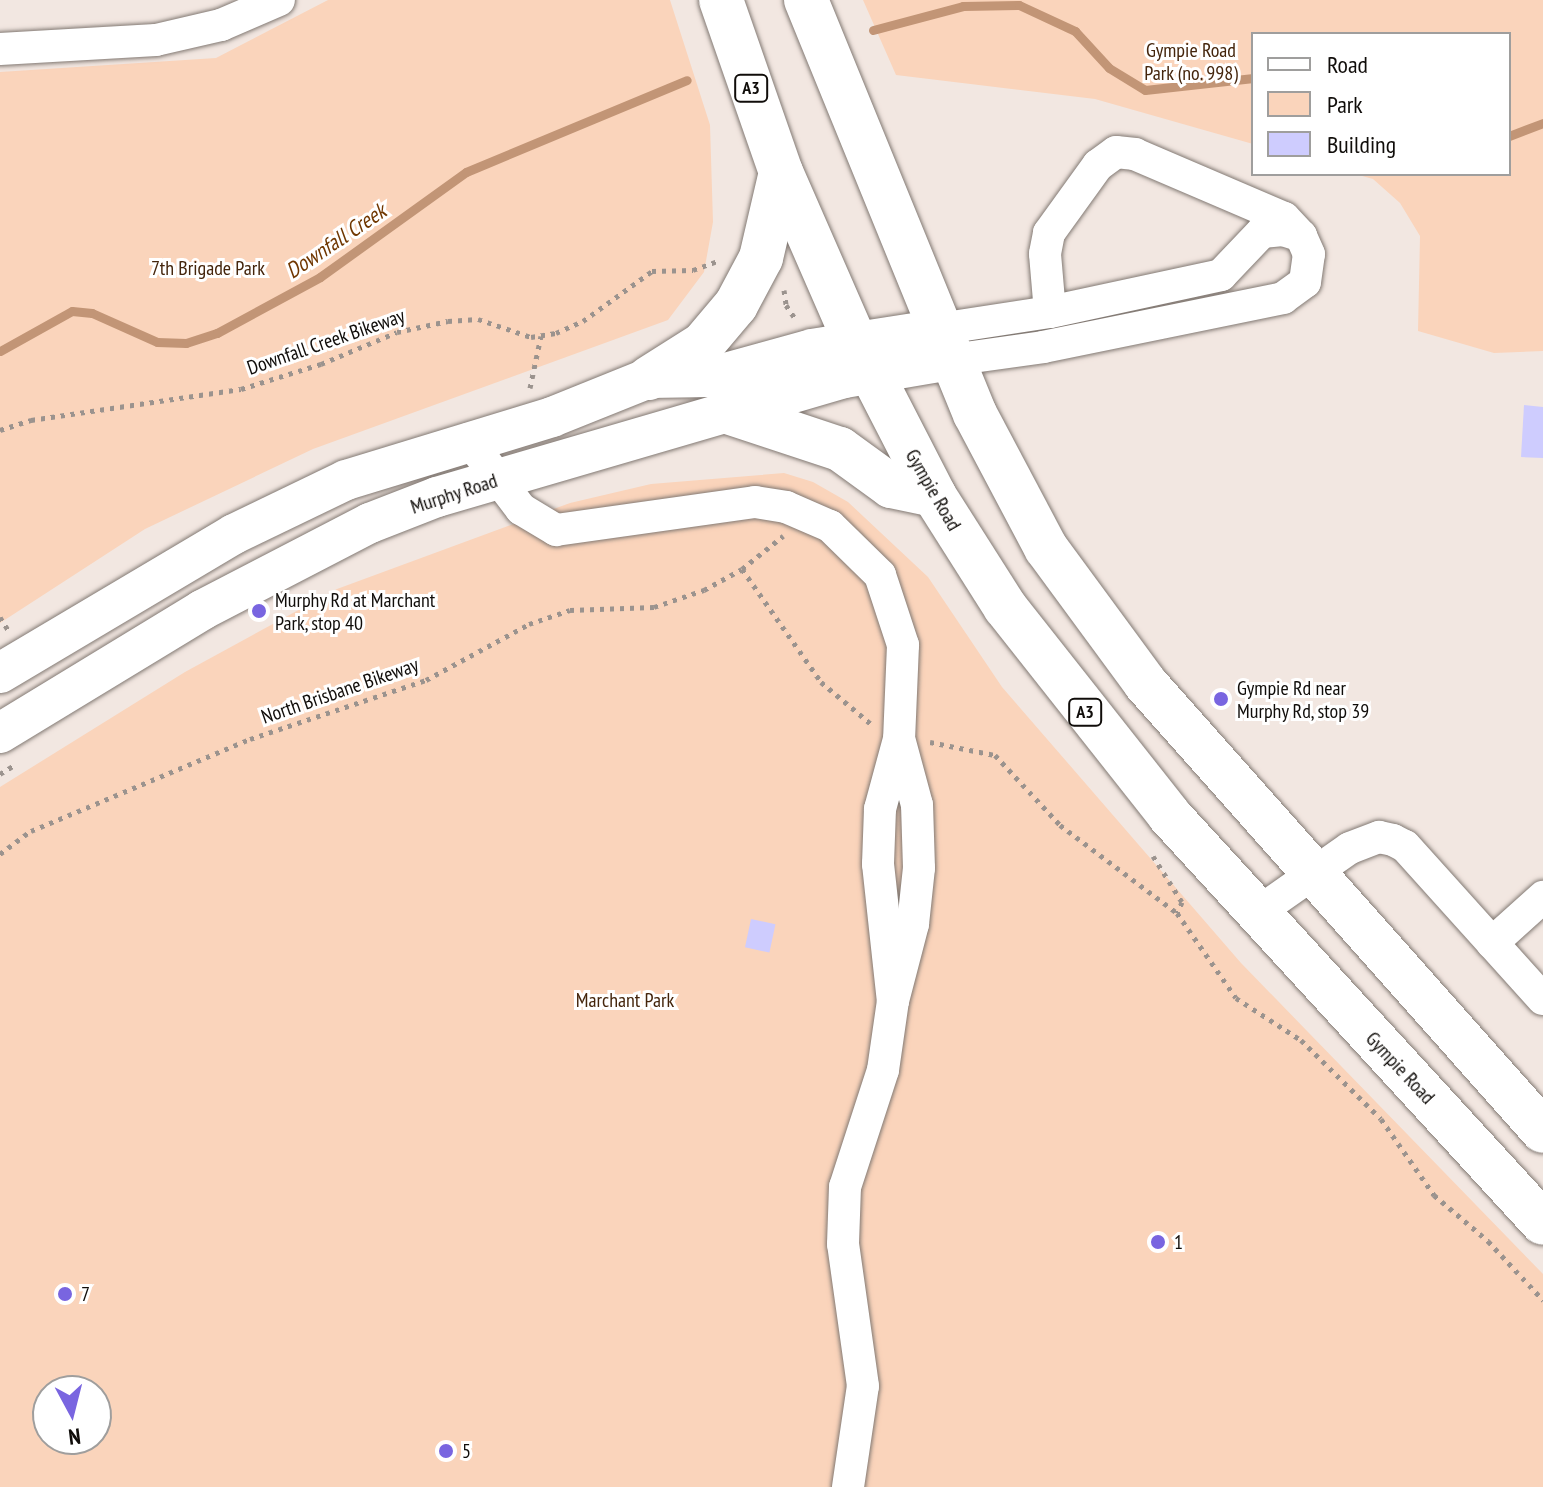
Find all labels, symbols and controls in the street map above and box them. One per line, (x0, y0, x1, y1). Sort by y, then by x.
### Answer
legend (1251, 32, 1511, 176)
park label: Gympie Road Park (no. 998) (1143, 38, 1239, 85)
text: Road (1327, 49, 1368, 80)
road number: A3 (733, 74, 769, 102)
text: Park (1327, 89, 1363, 120)
text: Building (1327, 129, 1396, 160)
water label: Downfall Creek (281, 198, 391, 284)
park label: 7th Brigade Park (151, 256, 265, 280)
street label: Downfall Creek Bikeway (244, 304, 408, 380)
street label: Gympie Road (900, 445, 966, 535)
street label: Murphy Road (407, 469, 501, 519)
place label: Murphy Rd at Marchant Park, stop 40 (275, 588, 436, 635)
marker: Murphy Rd at Marchant Park, stop 40 (250, 602, 268, 620)
street label: North Brisbane Bikeway (258, 653, 422, 729)
place label: Gympie Rd near Murphy Rd, stop 39 (1237, 676, 1371, 723)
marker: Gympie Rd near Murphy Rd, stop 39 (1212, 690, 1230, 708)
road number: A3 (1067, 698, 1103, 726)
park label: Marchant Park (576, 988, 674, 1012)
street label: Gympie Road (1361, 1027, 1439, 1109)
place label: 1 (1174, 1230, 1183, 1254)
marker: 1 (1149, 1233, 1167, 1251)
place label: 7 (81, 1282, 90, 1306)
marker: 7 (56, 1285, 74, 1303)
north arrow (32, 1375, 112, 1455)
text: N (67, 1422, 82, 1451)
place label: 5 (462, 1439, 471, 1463)
marker: 5 (437, 1442, 455, 1460)

